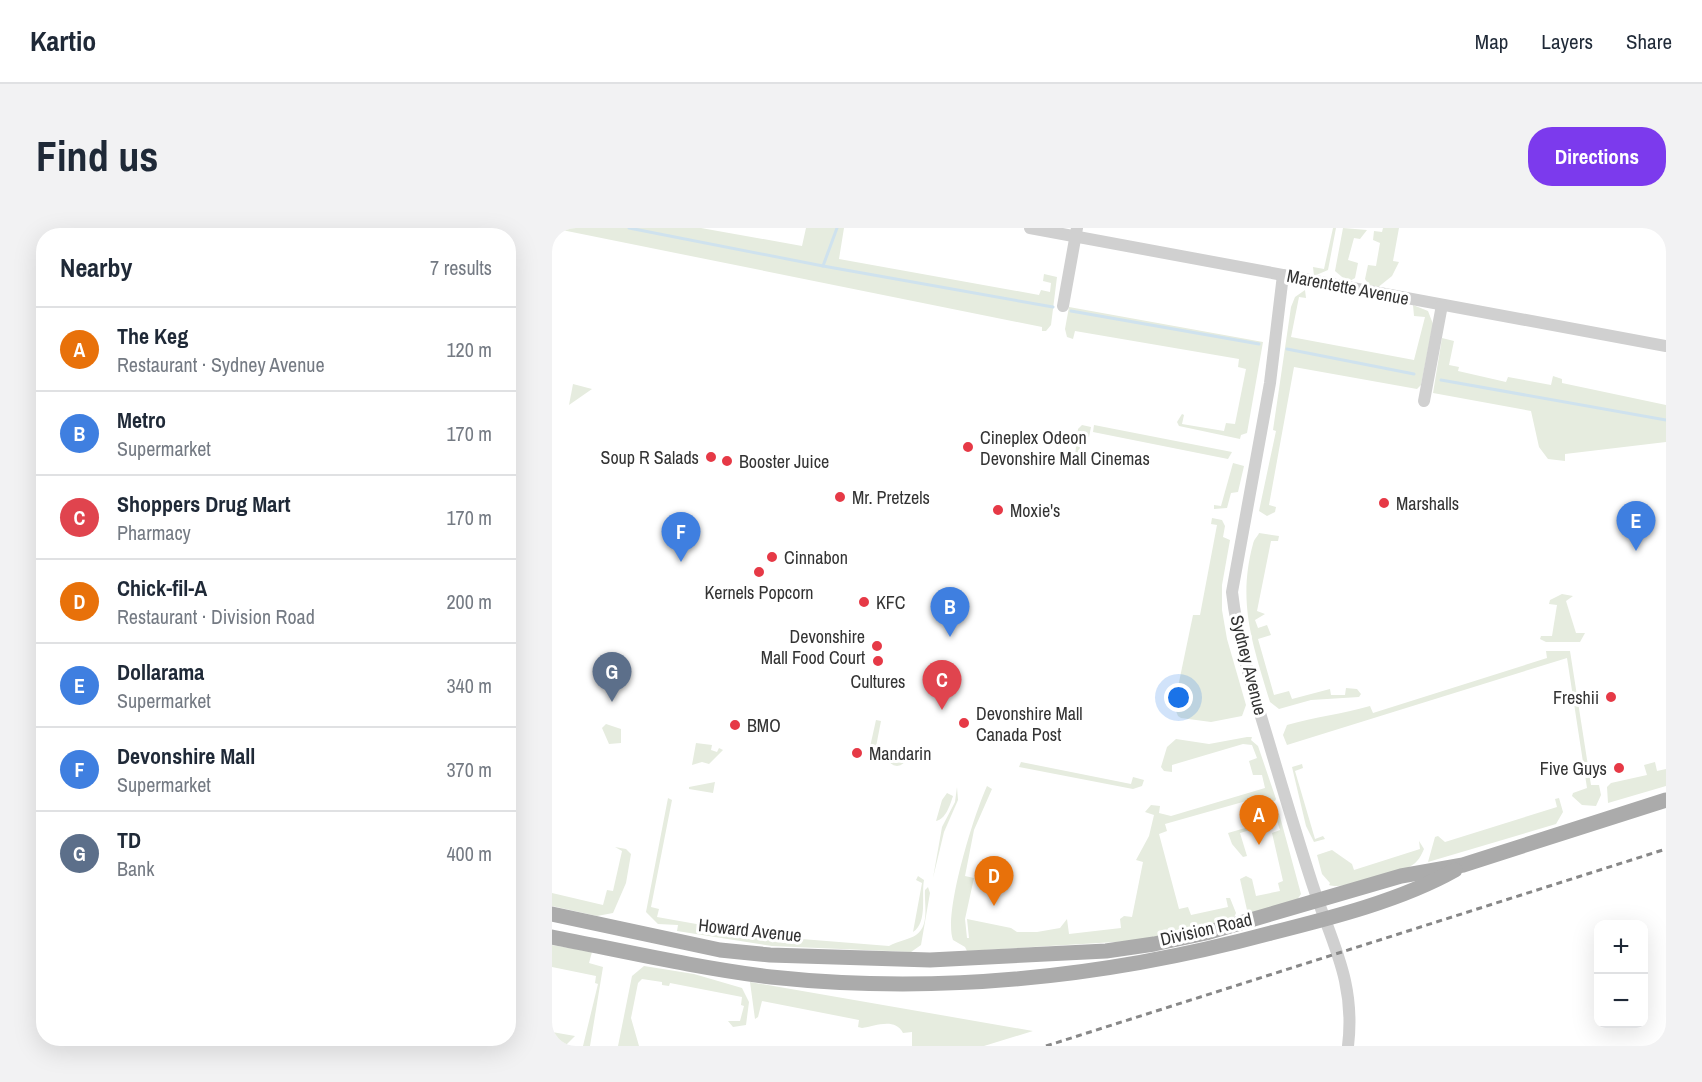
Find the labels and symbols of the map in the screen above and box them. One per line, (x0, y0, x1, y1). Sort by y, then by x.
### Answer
street label: Marentette Avenue (1285, 263, 1411, 311)
place label: Cineplex Odeon Devonshire Mall Cinemas (980, 425, 1150, 471)
marker: Cineplex Odeon Devonshire Mall Cinemas (961, 440, 975, 454)
place label: Soup R Salads (601, 445, 699, 470)
place label: Booster Juice (739, 449, 829, 474)
marker: Soup R Salads (704, 450, 718, 464)
marker: Booster Juice (720, 454, 734, 468)
place label: Mr. Pretzels (852, 485, 930, 510)
marker: Mr. Pretzels (833, 490, 847, 504)
place label: Marshalls (1396, 491, 1459, 516)
marker: Marshalls (1377, 496, 1391, 510)
place label: Moxie's (1010, 498, 1060, 523)
pin: E (1616, 502, 1656, 551)
marker: Moxie's (991, 503, 1005, 517)
pin: F (662, 512, 700, 562)
place label: Cinnabon (784, 545, 848, 570)
marker: Cinnabon (765, 550, 779, 564)
marker: Kernels Popcorn (752, 565, 766, 579)
place label: Kernels Popcorn (704, 580, 814, 605)
pin: B (930, 588, 970, 637)
place label: KFC (876, 590, 906, 615)
marker: KFC (857, 595, 871, 609)
street label: Sydney Avenue (1224, 612, 1274, 718)
place label: Devonshire Mall Food Court (761, 624, 865, 670)
marker: Devonshire Mall Food Court (870, 639, 884, 653)
pin: G (592, 652, 632, 702)
marker: Cultures (871, 654, 885, 668)
pin: C (922, 660, 962, 710)
place label: Cultures (851, 669, 905, 694)
your location (1164, 683, 1193, 712)
place label: Freshii (1553, 685, 1599, 710)
marker: Freshii (1604, 690, 1618, 704)
place label: Devonshire Mall Canada Post (976, 701, 1083, 747)
place label: BMO (747, 713, 781, 738)
marker: Devonshire Mall Canada Post (957, 716, 971, 730)
marker: BMO (728, 718, 742, 732)
place label: Mandarin (869, 741, 931, 766)
marker: Mandarin (850, 746, 864, 760)
place label: Five Guys (1540, 756, 1607, 781)
marker: Five Guys (1612, 761, 1626, 775)
pin: A (1240, 796, 1278, 845)
pin: D (974, 856, 1014, 906)
street label: Division Road (1158, 906, 1254, 952)
street label: Howard Avenue (697, 912, 803, 948)

